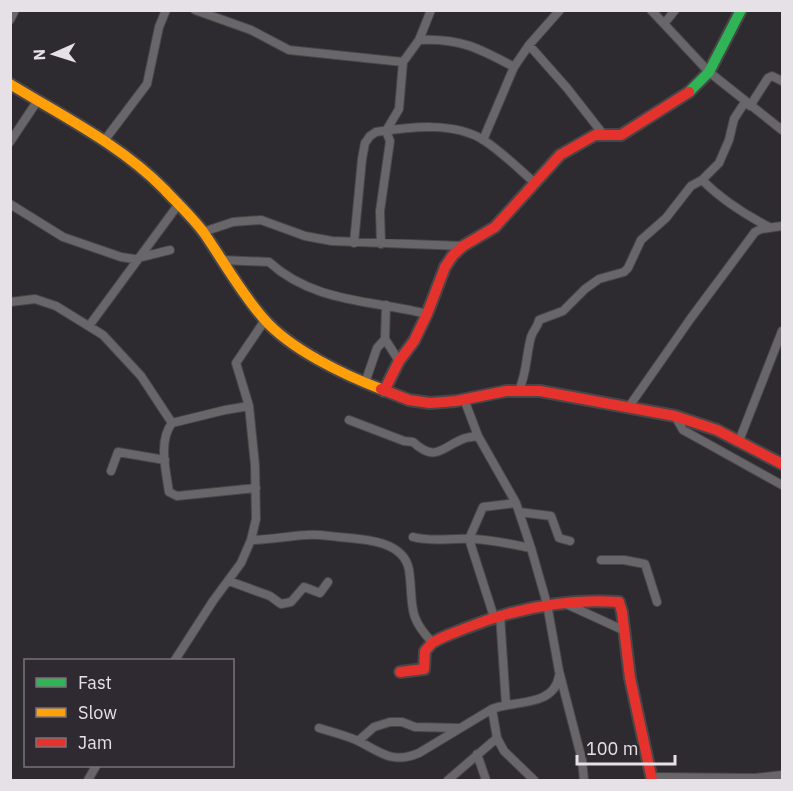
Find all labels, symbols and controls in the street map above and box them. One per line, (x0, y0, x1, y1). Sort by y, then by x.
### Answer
north arrow (24, 24, 84, 84)
text: N (29, 48, 49, 61)
legend (24, 659, 234, 767)
text: Fast (78, 671, 112, 694)
text: Slow (78, 701, 117, 724)
scale bar (577, 728, 674, 766)
text: Jam (78, 731, 113, 754)
text: 100 m (586, 737, 638, 760)

